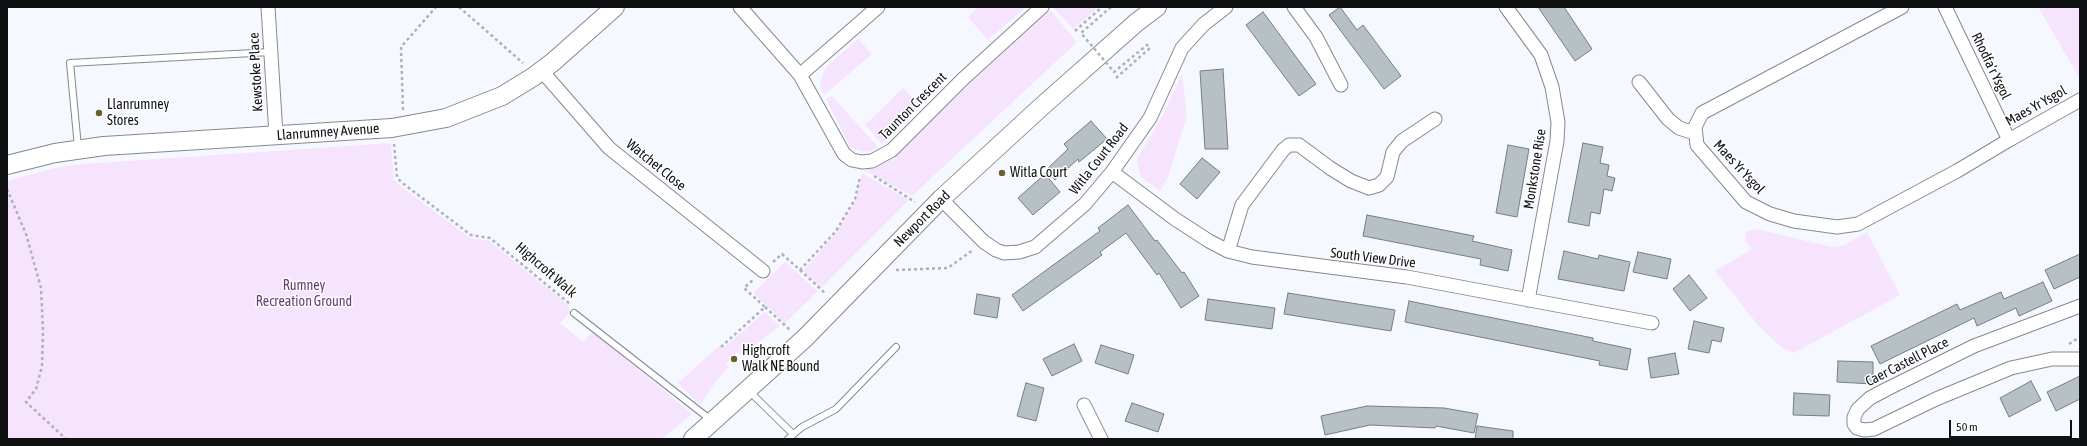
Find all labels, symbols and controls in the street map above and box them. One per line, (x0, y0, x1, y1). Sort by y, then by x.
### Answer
street label: Rhodfa'r Ysgol (1968, 30, 2014, 102)
street label: Kewstoke Place (246, 32, 266, 112)
street label: Taunton Crescent (876, 69, 950, 143)
street label: Maes Yr Ysgol (2002, 82, 2070, 130)
place label: Llanrumney Stores (107, 97, 169, 130)
marker: Llanrumney Stores (94, 108, 104, 118)
street label: Llanrumney Avenue (276, 120, 380, 144)
street label: Witla Court Road (1066, 120, 1132, 198)
street label: Monkstone Rise (1520, 128, 1550, 210)
street label: Watchet Close (623, 136, 689, 194)
street label: Maes Yr Ysgol (1710, 137, 1768, 197)
place label: Witla Court (1010, 165, 1067, 181)
marker: Witla Court (997, 168, 1007, 178)
street label: Newport Road (890, 187, 954, 251)
street label: Highcroft Walk (512, 239, 580, 301)
street label: South View Drive (1329, 244, 1417, 272)
park label: Rumney Recreation Ground (256, 278, 352, 310)
street label: Caer Castell Place (1863, 334, 1951, 390)
place label: Highcroft Walk NE Bound (742, 343, 820, 376)
marker: Highcroft Walk NE Bound (729, 354, 739, 364)
scale bar (1951, 412, 2074, 438)
text: 50 m (1956, 420, 1978, 434)

